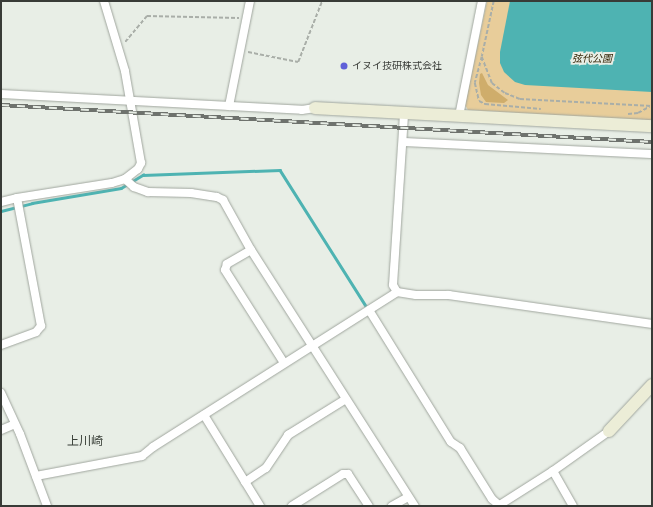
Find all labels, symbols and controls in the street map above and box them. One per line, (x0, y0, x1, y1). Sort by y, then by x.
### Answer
park label: 弦代公園 (572, 53, 612, 65)
place label: イヌイ技研株式会社 (352, 60, 442, 72)
marker: イヌイ技研株式会社 (339, 61, 349, 71)
district label: 上川崎 (67, 435, 103, 449)

